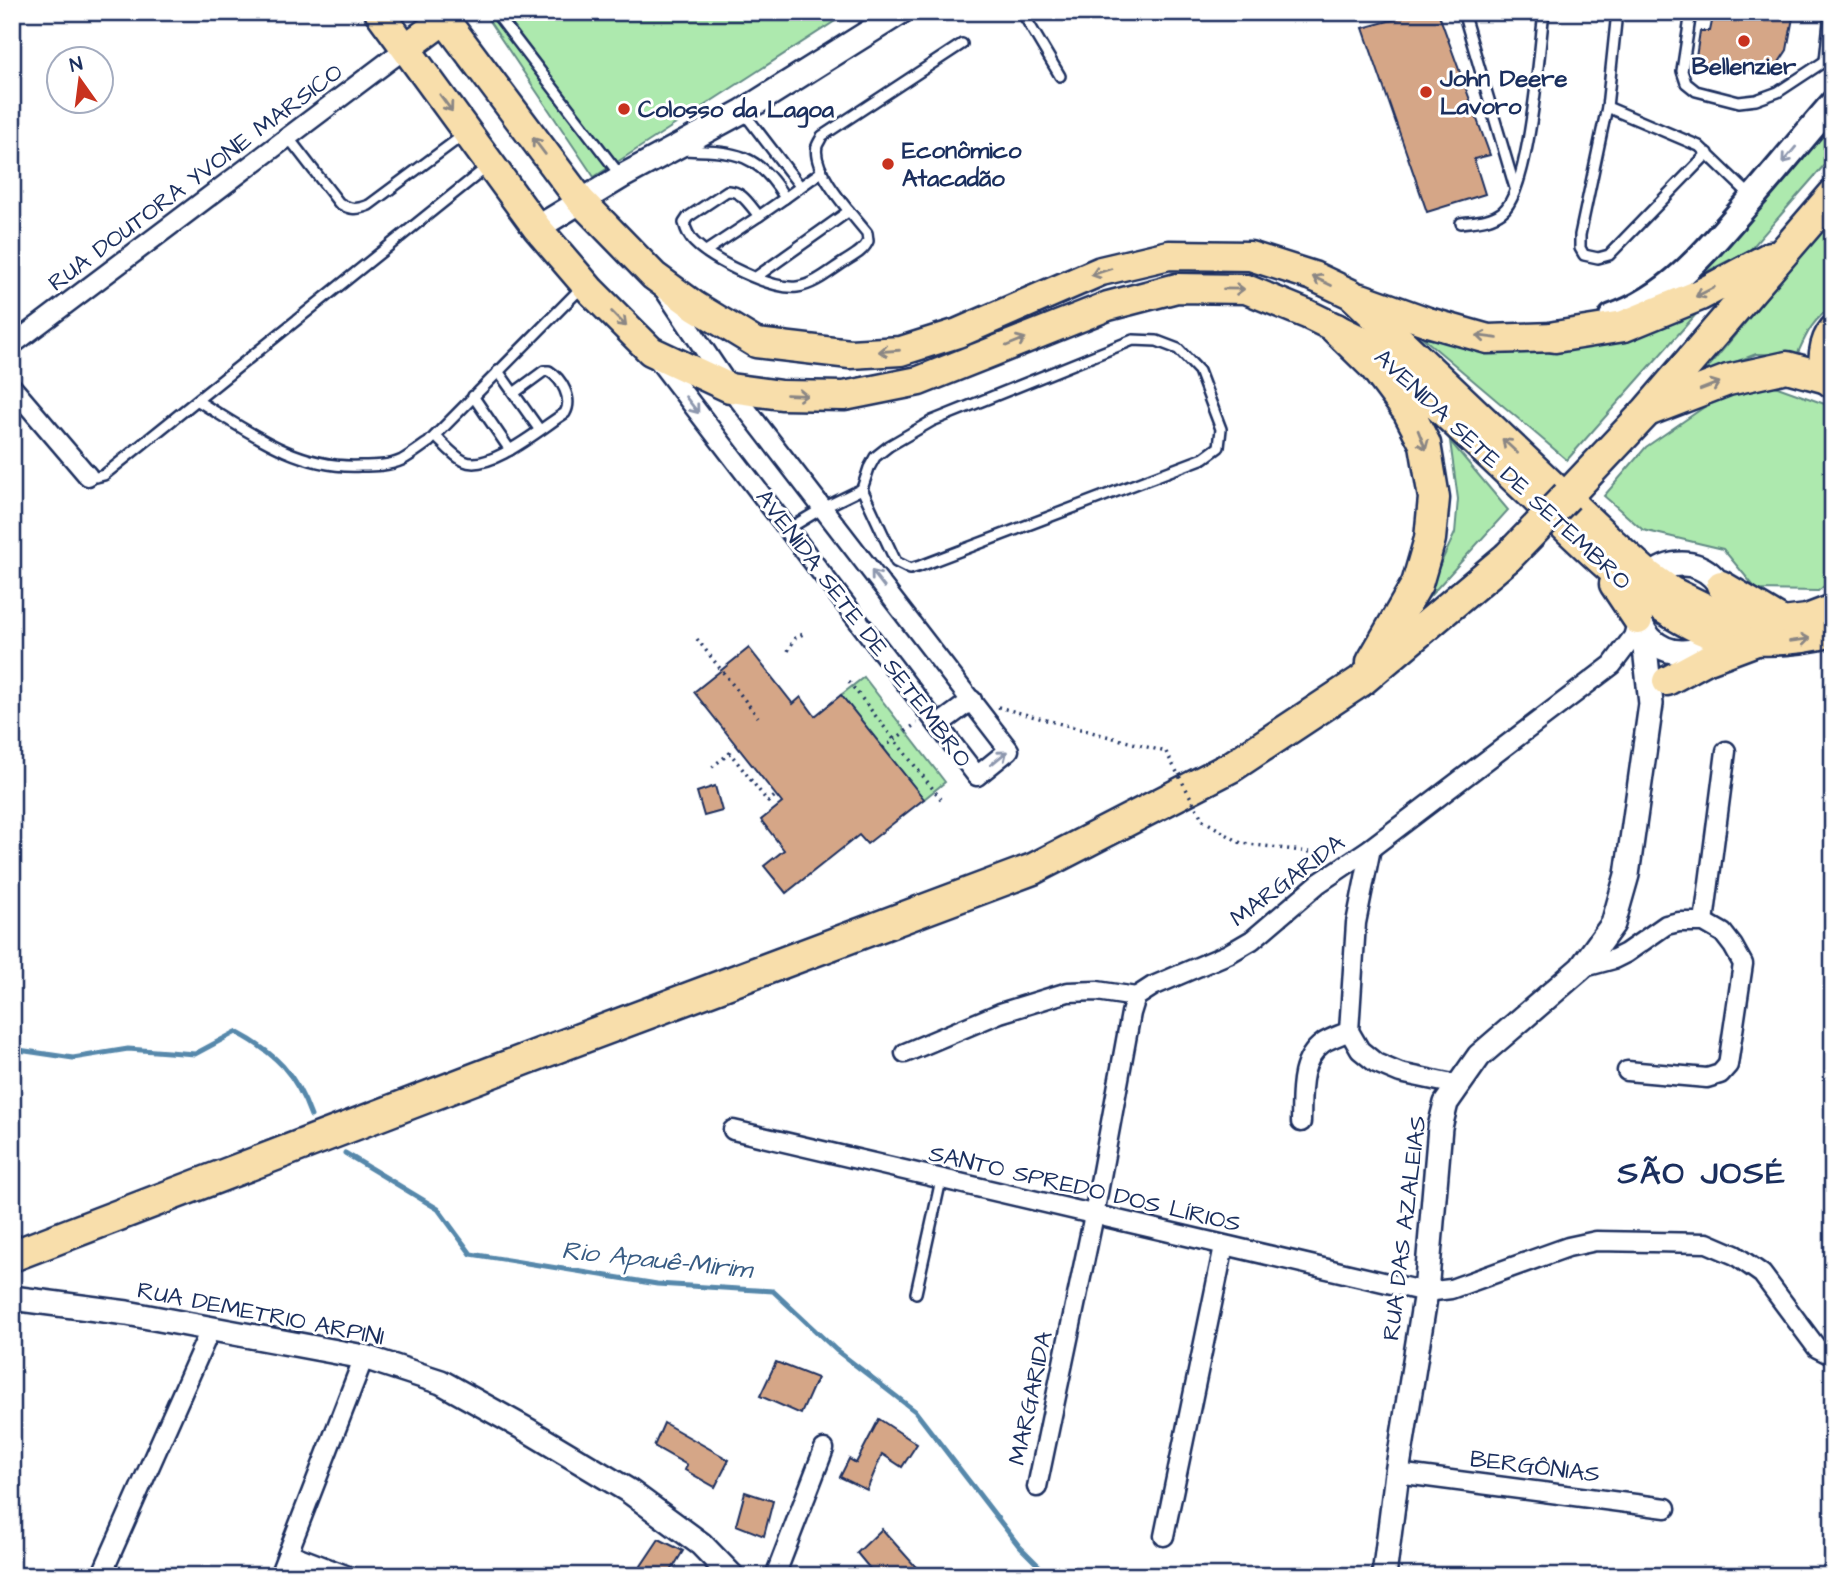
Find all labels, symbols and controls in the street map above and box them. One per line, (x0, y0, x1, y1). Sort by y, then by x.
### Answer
marker: Bellenzier (1736, 33, 1752, 49)
north arrow (46, 46, 116, 116)
place label: Bellenzier (1692, 50, 1797, 84)
street label: RUA DOUTORA YVONE MARSICO (42, 57, 348, 297)
place label: John Deere Lavoro (1439, 62, 1567, 124)
marker: John Deere Lavoro (1418, 84, 1434, 100)
one-way arrow (439, 93, 454, 112)
place label: Colosso da Lagoa (638, 93, 835, 128)
marker: Colosso da Lagoa (616, 101, 632, 117)
place label: Econômico Atacadão (902, 134, 1022, 196)
one-way arrow (532, 137, 546, 156)
one-way arrow (1781, 146, 1797, 164)
marker: Econômico Atacadão (880, 156, 896, 172)
one-way arrow (1090, 267, 1112, 279)
one-way arrow (1312, 273, 1333, 287)
one-way arrow (1222, 282, 1245, 296)
one-way arrow (1695, 286, 1716, 300)
one-way arrow (610, 310, 627, 327)
one-way arrow (1476, 331, 1499, 344)
one-way arrow (1004, 335, 1026, 348)
street label: AVENIDA SETE DE SETEMBRO (1366, 341, 1638, 598)
one-way arrow (877, 345, 900, 358)
one-way arrow (1699, 379, 1721, 392)
one-way arrow (786, 388, 809, 402)
one-way arrow (685, 395, 700, 413)
one-way arrow (1416, 429, 1429, 450)
one-way arrow (1502, 437, 1519, 454)
street label: AVENIDA SETE DE SETEMBRO (747, 482, 979, 775)
one-way arrow (871, 571, 886, 589)
one-way arrow (1788, 633, 1811, 646)
one-way arrow (990, 750, 1008, 766)
street label: MARGARIDA (1223, 826, 1352, 935)
street label: RUA DAS AZALEIAS (1374, 1114, 1436, 1343)
street label: SANTO SPREDO DOS LÍRIOS (926, 1137, 1244, 1241)
district label: SÃO JOSÉ (1616, 1151, 1787, 1196)
water label: Rio Apauê-Mirim (560, 1232, 757, 1288)
street label: RUA DEMETRIO ARPINI (134, 1273, 387, 1355)
street label: MARGARIDA (1000, 1328, 1062, 1468)
street label: BERGÔNIAS (1468, 1442, 1602, 1492)

